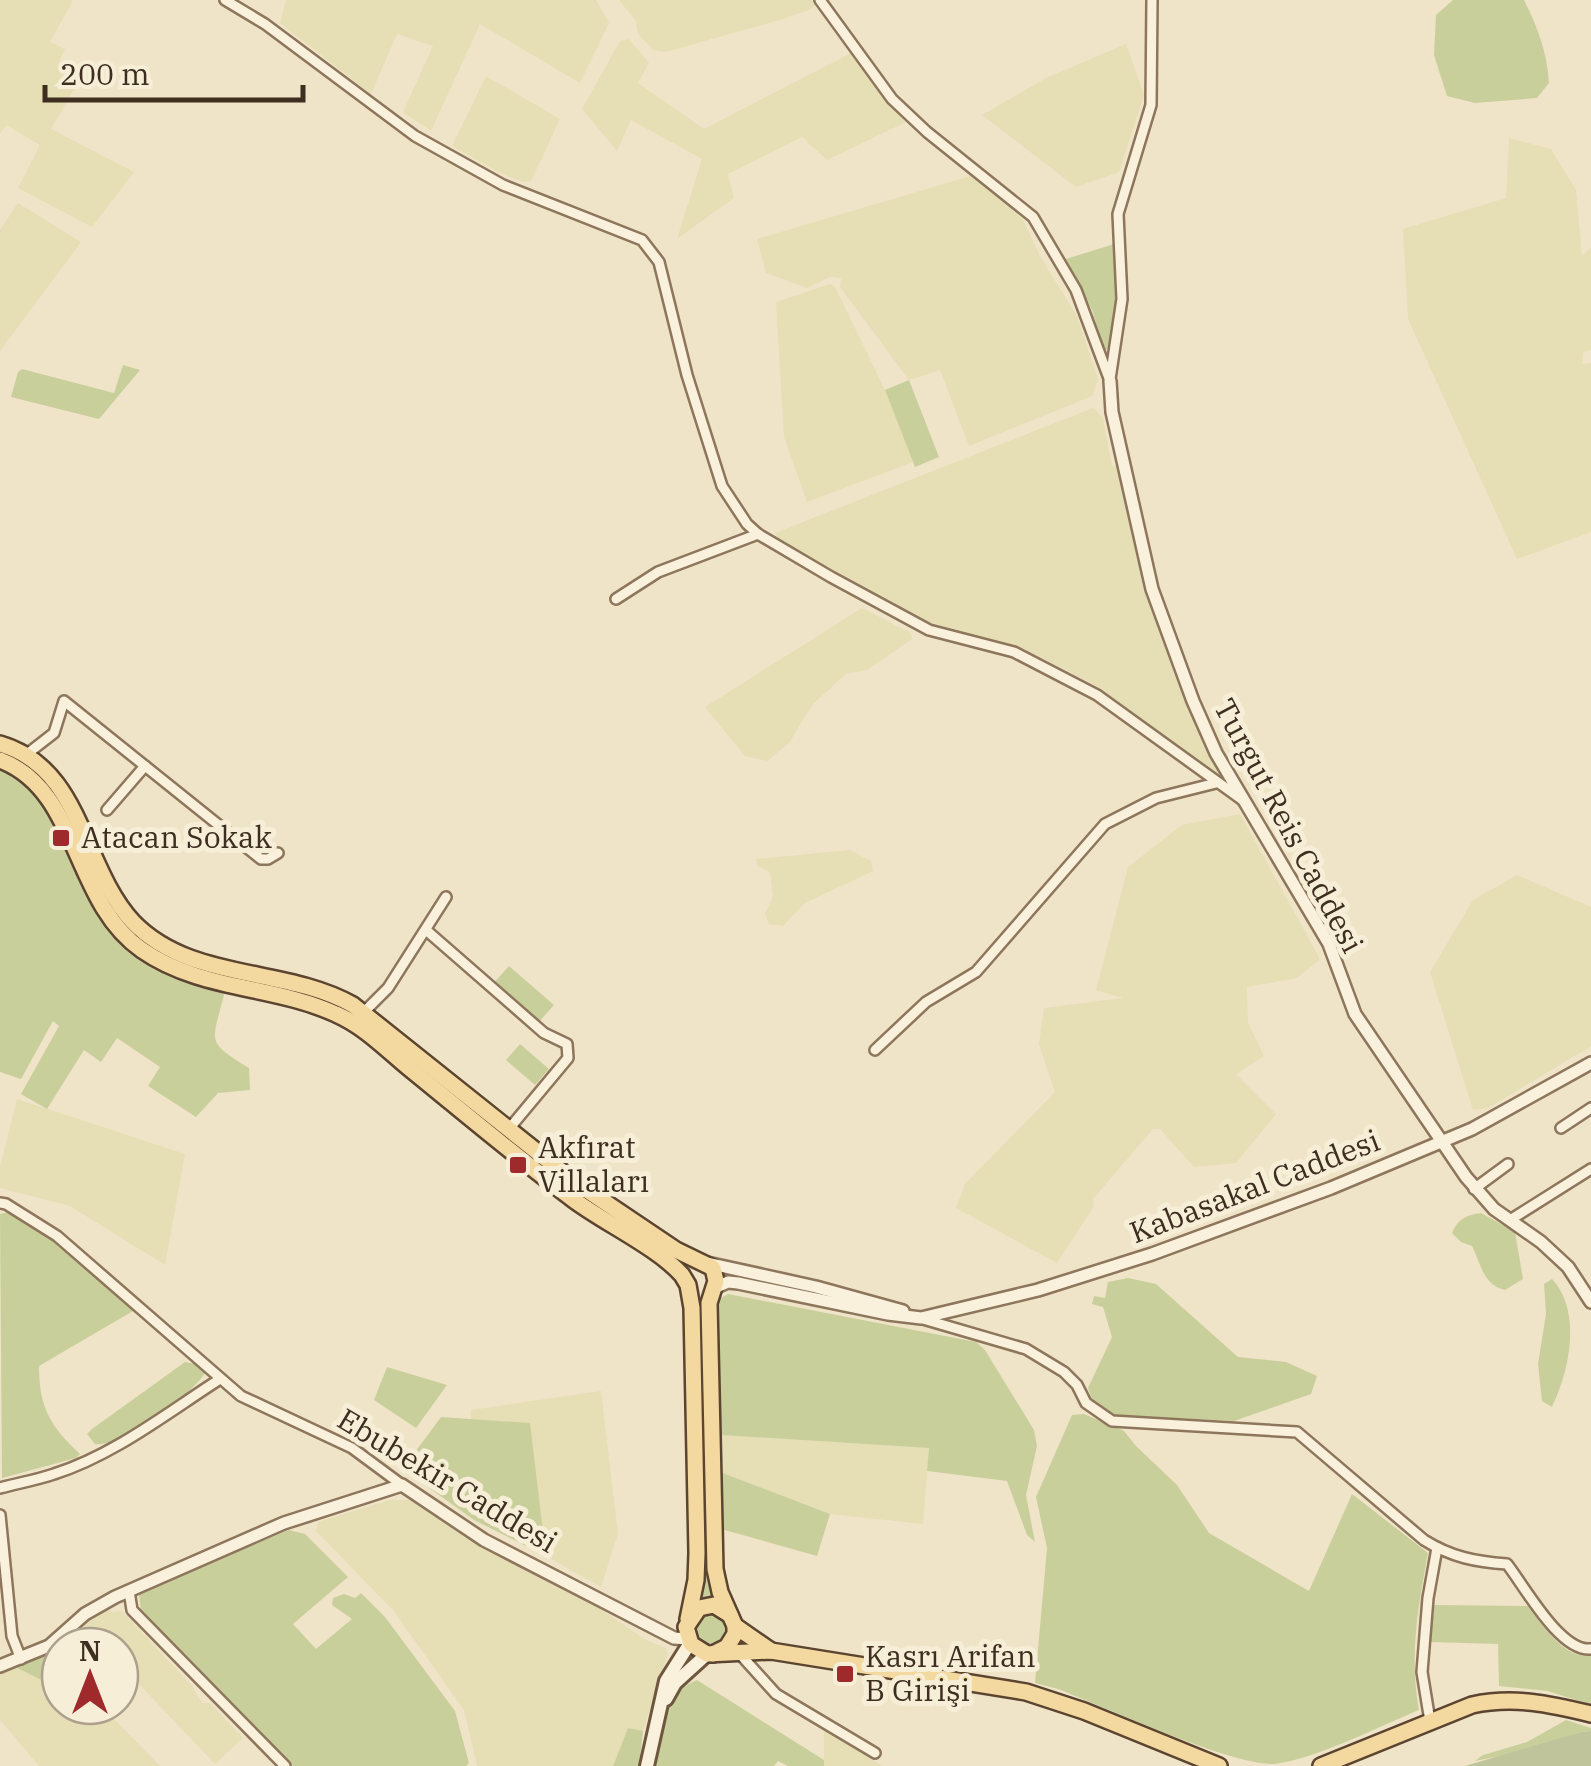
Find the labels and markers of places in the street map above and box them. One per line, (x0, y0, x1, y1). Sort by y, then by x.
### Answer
place label: Atacan Sokak (81, 817, 272, 856)
marker: Atacan Sokak (50, 827, 72, 849)
place label: Akfırat Villaları (538, 1127, 649, 1200)
marker: Akfırat Villaları (507, 1154, 529, 1176)
place label: Kasrı Arifan B Girişi (865, 1636, 1036, 1709)
marker: Kasrı Arifan B Girişi (834, 1663, 856, 1685)

